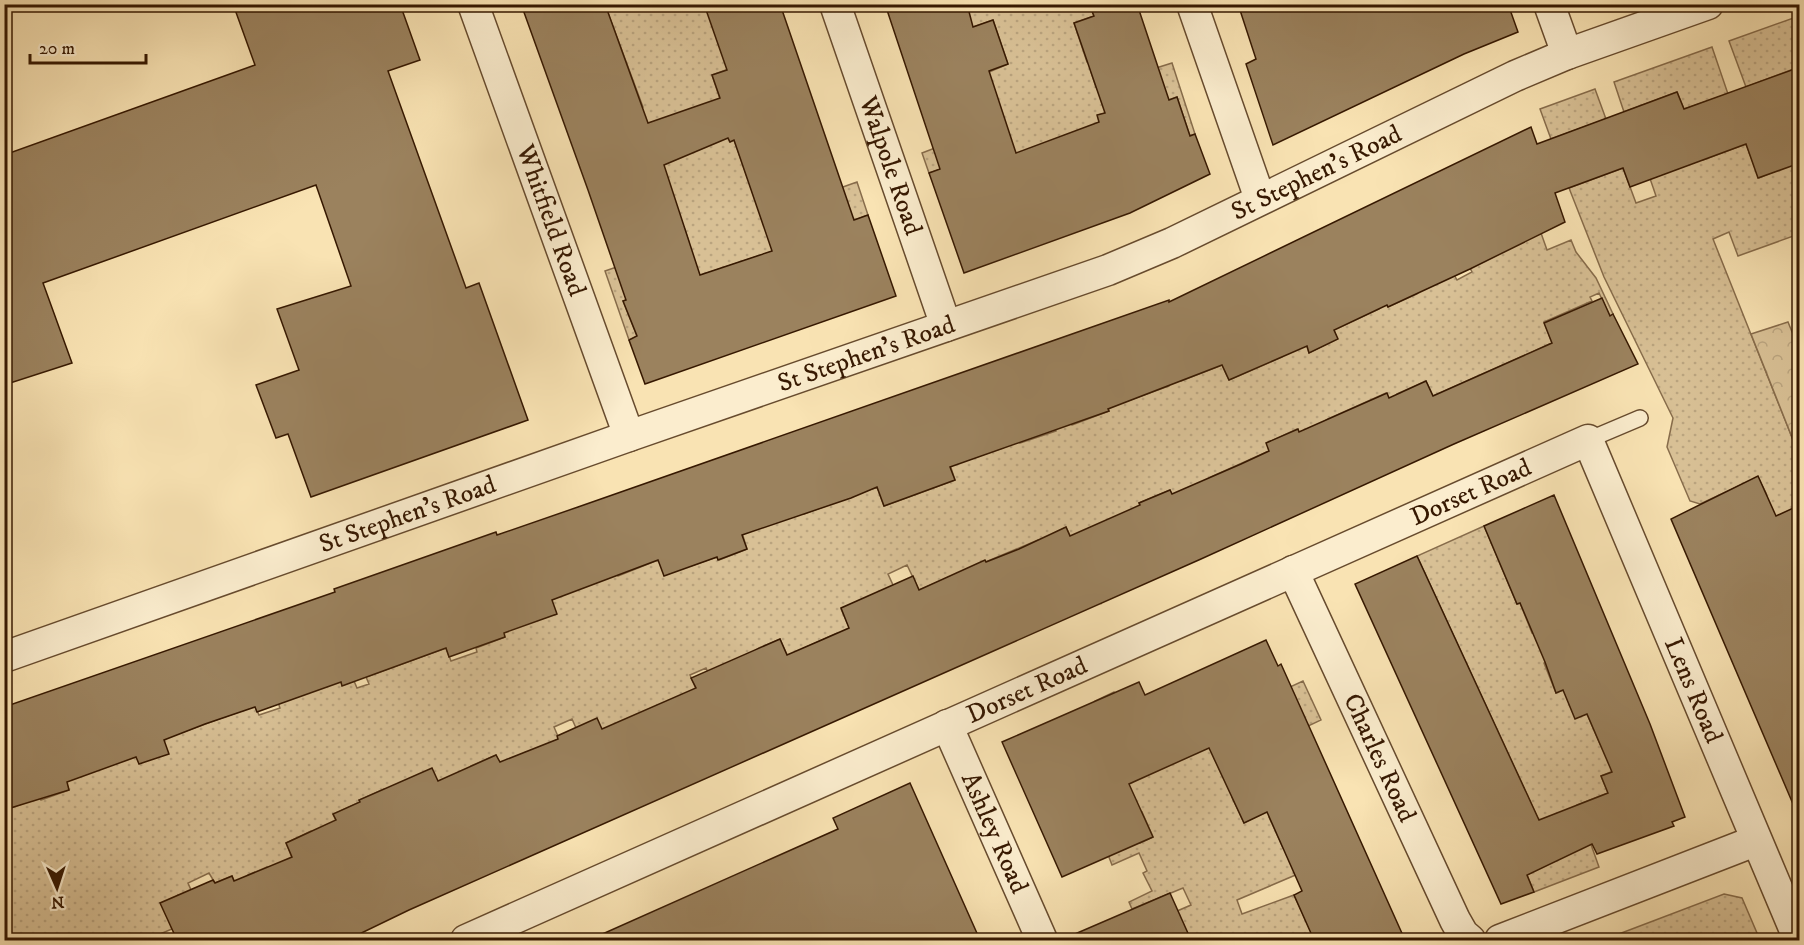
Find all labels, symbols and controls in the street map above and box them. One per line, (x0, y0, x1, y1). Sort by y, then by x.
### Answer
scale bar (30, 27, 146, 65)
text: 20 m (39, 38, 75, 60)
street label: Walpole Road (851, 91, 930, 239)
street label: St Stephen's Road (1226, 117, 1407, 228)
street label: Whitfield Road (508, 139, 594, 301)
street label: St Stephen's Road (773, 308, 959, 400)
street label: Dorset Road (1405, 451, 1536, 534)
street label: St Stephen's Road (315, 468, 500, 561)
street label: Lens Road (1657, 633, 1730, 748)
street label: Dorset Road (961, 649, 1092, 731)
street label: Charles Road (1336, 688, 1424, 827)
street label: Ashley Road (953, 767, 1036, 899)
north arrow (27, 858, 87, 918)
text: N (51, 892, 65, 912)

